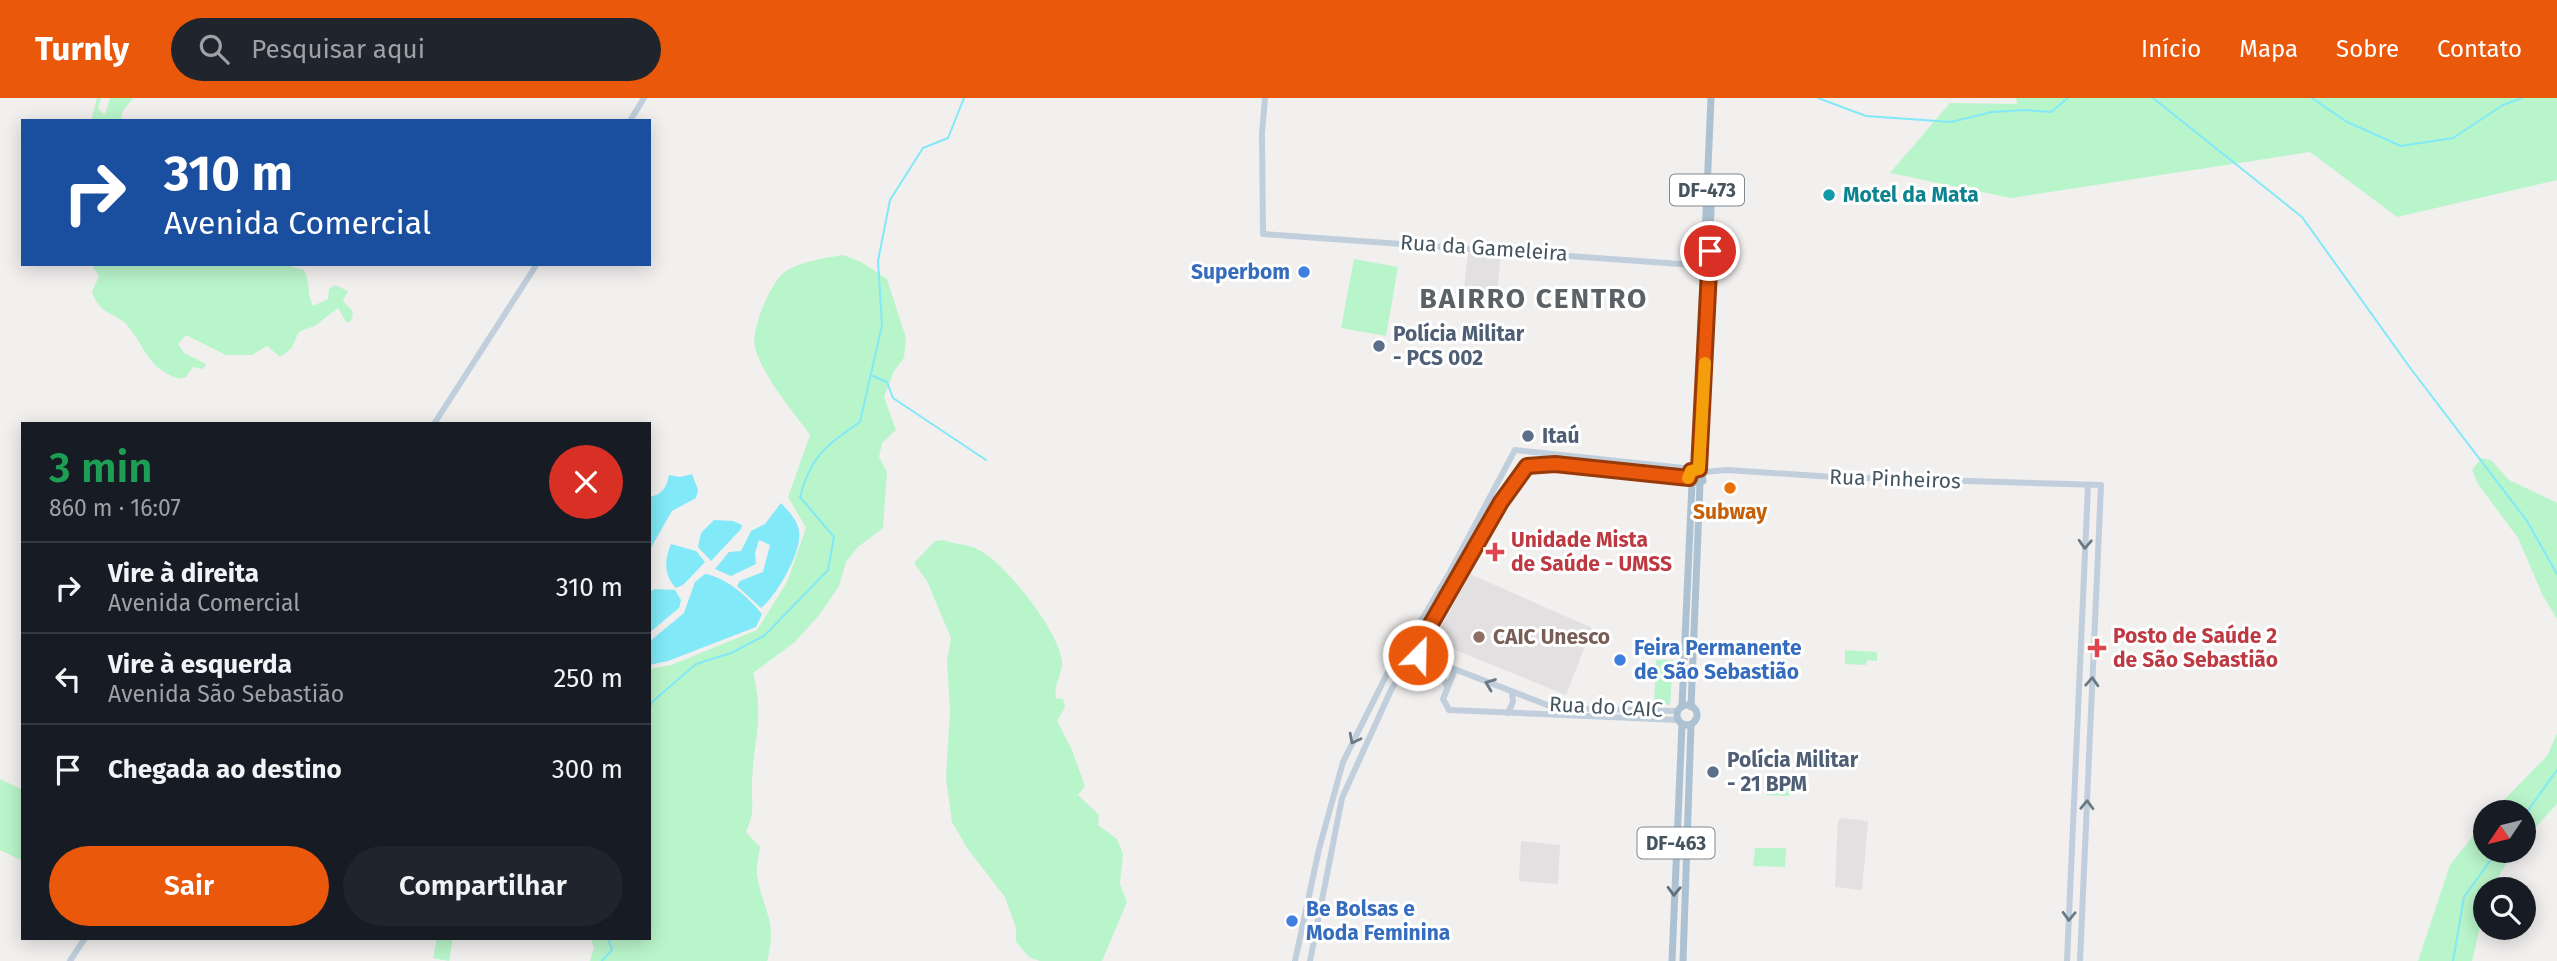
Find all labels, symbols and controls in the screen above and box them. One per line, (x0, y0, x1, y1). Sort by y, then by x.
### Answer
search box (171, 18, 661, 81)
text: Turnly (35, 29, 129, 69)
icon: search (195, 30, 233, 68)
text: Pesquisar aqui (251, 34, 425, 65)
text: Início (2141, 35, 2201, 63)
text: Mapa (2239, 35, 2298, 63)
text: Sobre (2336, 35, 2399, 63)
text: Contato (2437, 35, 2522, 63)
text: 310 m (164, 144, 293, 203)
icon: right (49, 147, 140, 238)
road number: DF-473 (1670, 174, 1744, 206)
place label: Motel da Mata (1843, 182, 1979, 208)
marker: Motel da Mata (1821, 187, 1837, 203)
text: Avenida Comercial (164, 204, 431, 242)
pin (1680, 221, 1740, 281)
street label: Rua da Gameleira (1399, 229, 1569, 267)
icon: arrive (1691, 232, 1729, 270)
place label: Superbom (1191, 259, 1290, 285)
marker: Superbom (1296, 264, 1312, 280)
district label: BAIRRO CENTRO (1420, 282, 1648, 315)
place label: Polícia Militar - PCS 002 (1393, 321, 1525, 371)
marker: Polícia Militar - PCS 002 (1371, 338, 1387, 354)
place label: Itaú (1542, 423, 1580, 449)
marker: Itaú (1520, 428, 1536, 444)
text: 3 min (49, 443, 153, 493)
button: close (549, 445, 623, 519)
street label: Rua Pinheiros (1829, 464, 1961, 494)
marker: Subway (1722, 480, 1738, 496)
text: 860 m · 16:07 (49, 494, 181, 522)
place label: Subway (1693, 499, 1767, 525)
place label: Unidade Mista de Saúde - UMSS (1511, 527, 1672, 577)
one-way arrow (2078, 539, 2093, 550)
marker: Unidade Mista de Saúde - UMSS (1485, 542, 1505, 562)
text: Vire à direita (108, 558, 259, 589)
icon: right (49, 569, 87, 607)
text: 310 m (556, 572, 623, 603)
text: Avenida Comercial (108, 589, 300, 617)
position arrow (1381, 618, 1455, 692)
place label: Posto de Saúde 2 de São Sebastião (2113, 623, 2278, 673)
place label: CAIC Unesco (1493, 624, 1610, 650)
marker: CAIC Unesco (1471, 629, 1487, 645)
place label: Feira Permanente de São Sebastião (1634, 635, 1802, 685)
marker: Posto de Saúde 2 de São Sebastião (2087, 638, 2107, 658)
text: Vire à esquerda (108, 649, 292, 680)
marker: Feira Permanente de São Sebastião (1612, 652, 1628, 668)
icon: left (49, 660, 87, 698)
text: 250 m (553, 663, 623, 694)
one-way arrow (2084, 677, 2099, 688)
one-way arrow (1485, 678, 1497, 692)
text: Avenida São Sebastião (108, 680, 344, 708)
street label: Rua do CAIC (1548, 691, 1664, 723)
one-way arrow (1349, 732, 1363, 744)
place label: Polícia Militar - 21 BPM (1727, 747, 1859, 797)
icon: arrive (49, 751, 87, 789)
text: Chegada ao destino (108, 754, 342, 785)
text: 300 m (552, 754, 623, 785)
marker: Polícia Militar - 21 BPM (1705, 764, 1721, 780)
one-way arrow (2079, 799, 2094, 810)
north arrow (2473, 800, 2536, 863)
map controls (2473, 800, 2536, 940)
road number: DF-463 (1638, 828, 1714, 858)
button: Sair (49, 846, 329, 926)
button: Compartilhar (343, 846, 623, 926)
button: search (2473, 877, 2536, 940)
one-way arrow (1667, 885, 1682, 896)
place label: Be Bolsas e Moda Feminina (1306, 896, 1450, 946)
one-way arrow (2062, 911, 2077, 922)
marker: Be Bolsas e Moda Feminina (1284, 913, 1300, 929)

